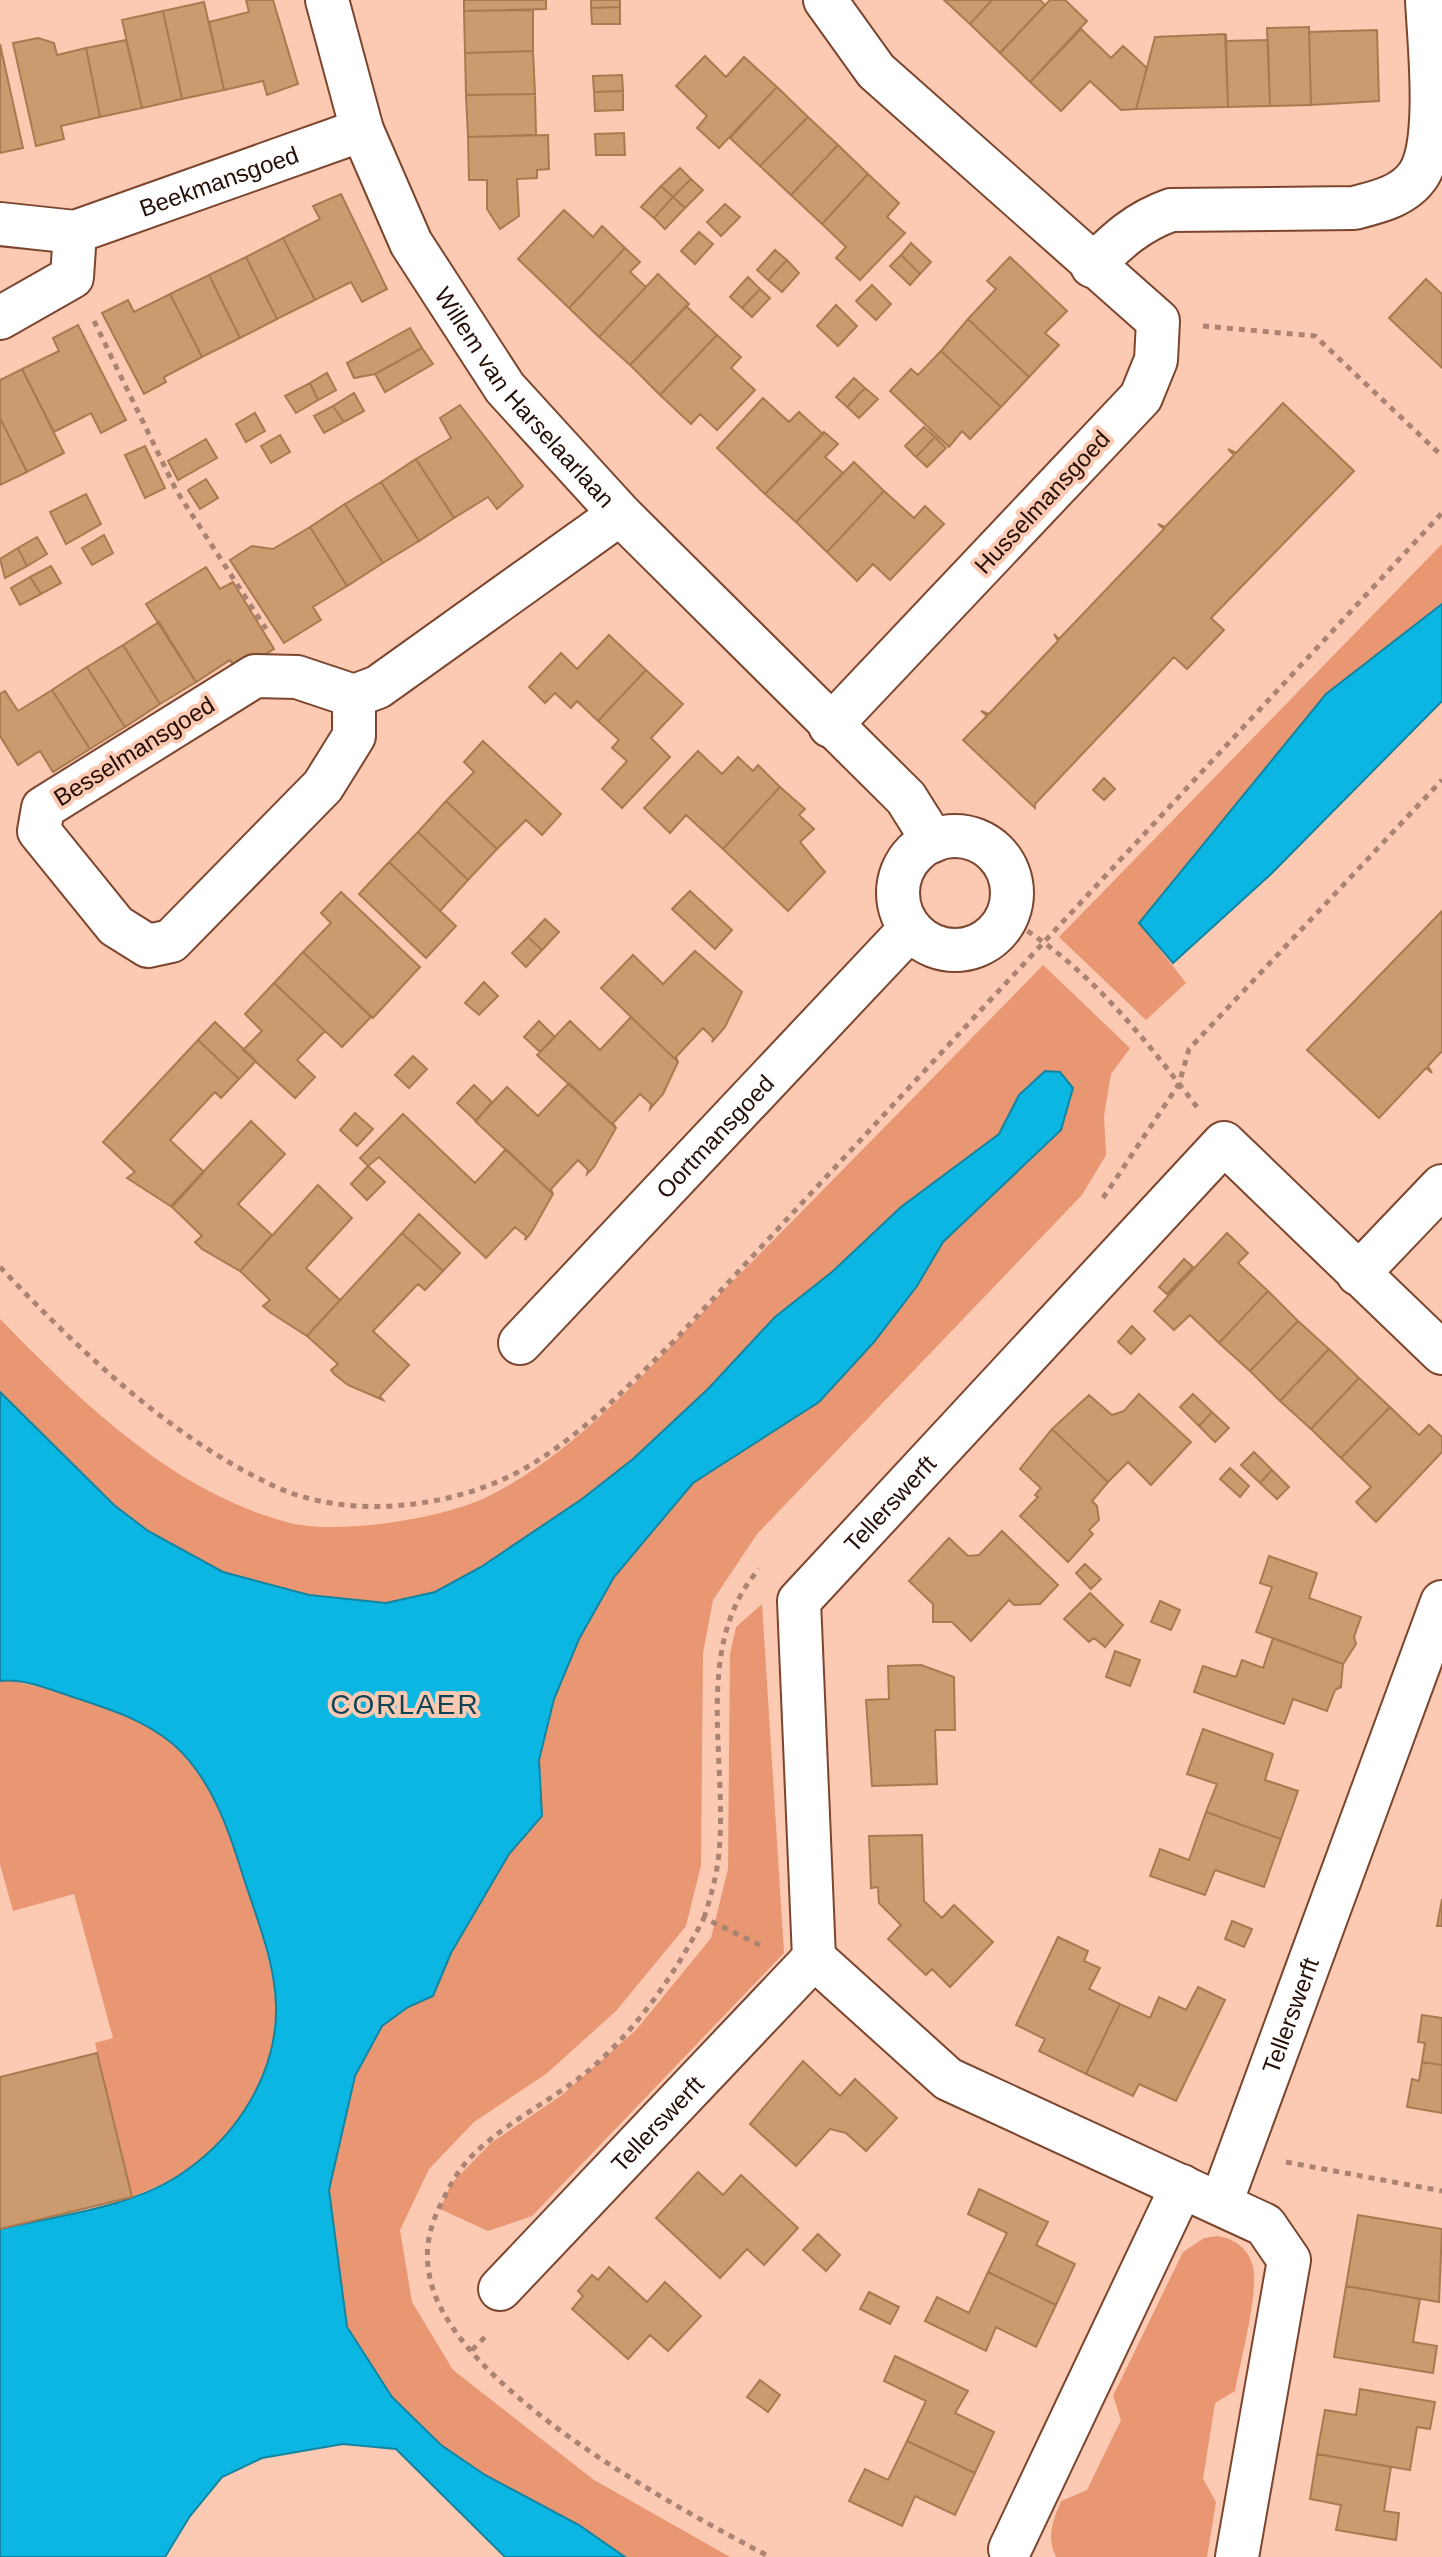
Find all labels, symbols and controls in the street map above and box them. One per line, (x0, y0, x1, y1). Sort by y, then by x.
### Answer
street label: Beekmansgoed (136, 140, 302, 222)
street label: Willem van Harselaarlaan (430, 282, 620, 512)
street label: Husselmansgoed (969, 425, 1115, 579)
street label: Besselmansgoed (49, 691, 219, 811)
street label: Oortmansgoed (650, 1069, 779, 1203)
street label: Tellerswerft (838, 1449, 941, 1557)
district label: CORLAER (330, 1689, 480, 1720)
street label: Tellerswerft (1256, 1953, 1324, 2077)
street label: Tellerswerft (605, 2070, 709, 2177)

